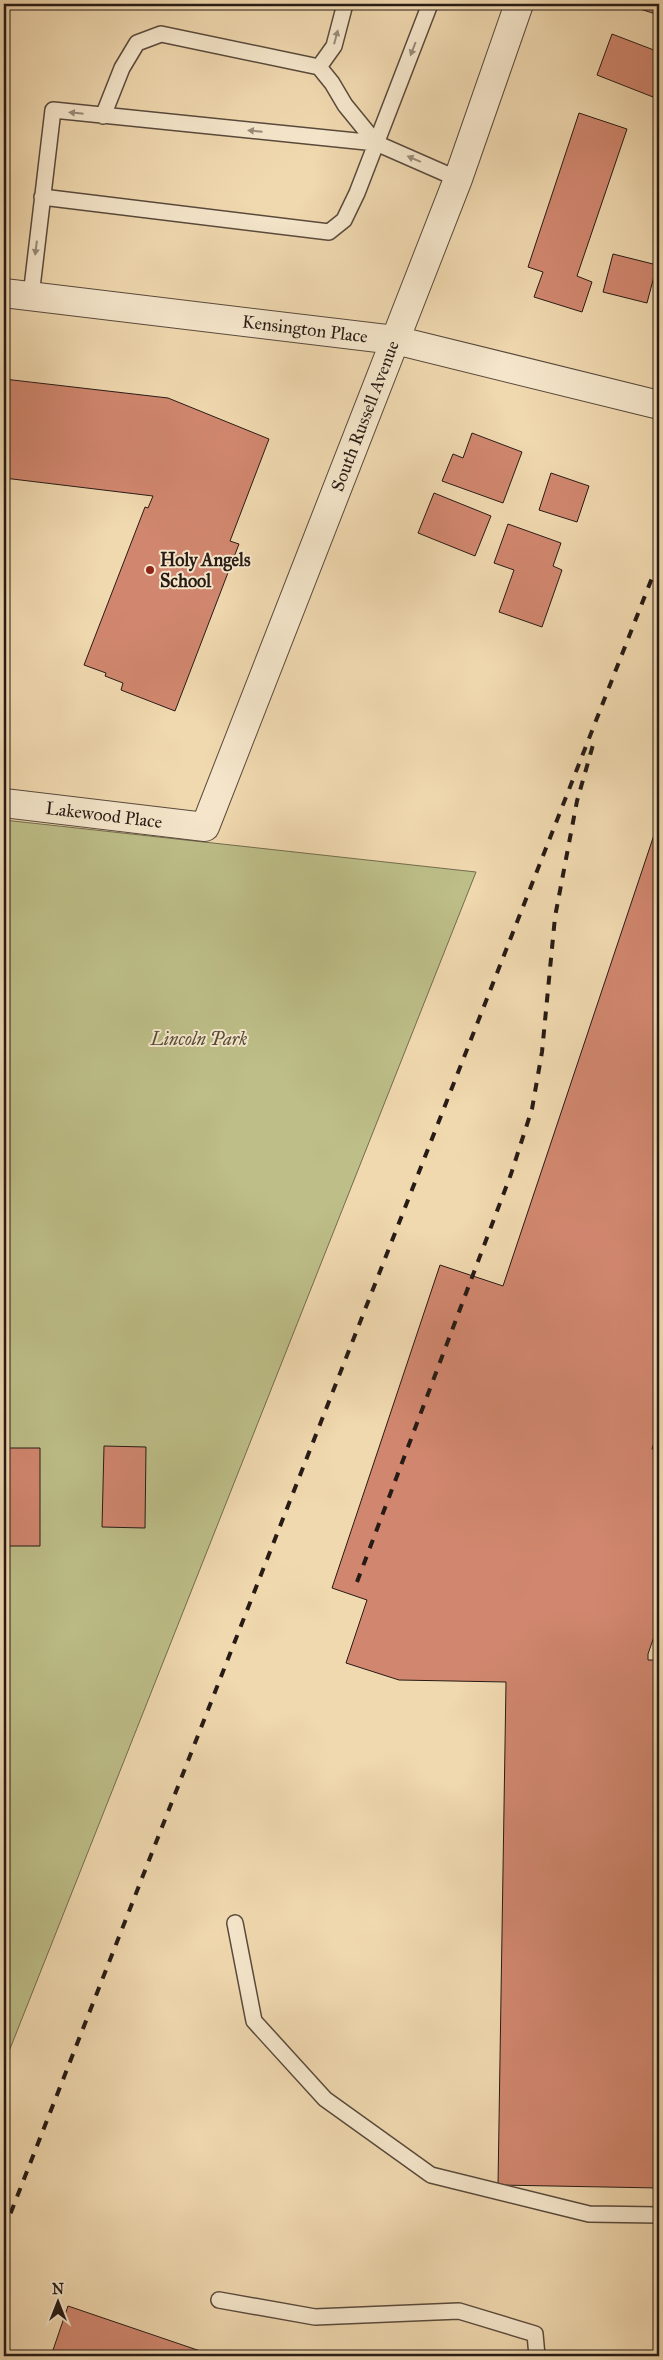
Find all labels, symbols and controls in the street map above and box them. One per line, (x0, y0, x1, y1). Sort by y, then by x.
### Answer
one-way arrow (333, 30, 341, 45)
one-way arrow (408, 42, 416, 56)
one-way arrow (68, 109, 84, 117)
one-way arrow (247, 127, 263, 135)
one-way arrow (407, 155, 421, 163)
one-way arrow (32, 240, 40, 256)
street label: Kensington Place (241, 310, 369, 349)
street label: South Russell Avenue (326, 337, 404, 495)
place label: Holy Angels School (160, 549, 251, 592)
marker: Holy Angels School (144, 564, 156, 576)
street label: Lakewood Place (44, 797, 164, 833)
park label: Lincoln Park (150, 1028, 247, 1050)
north arrow (32, 2278, 82, 2328)
text: N (52, 2281, 64, 2298)

